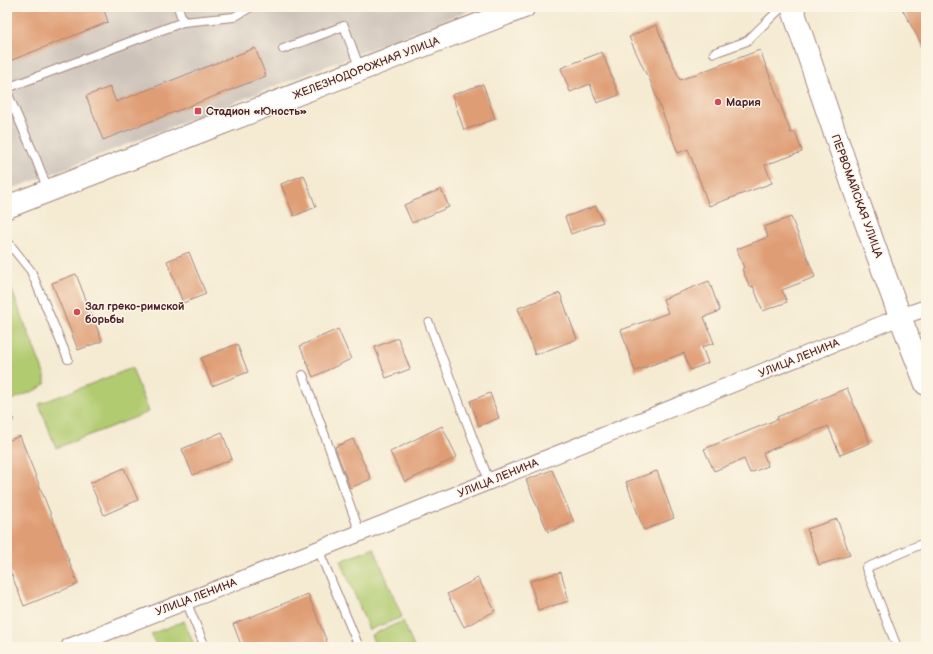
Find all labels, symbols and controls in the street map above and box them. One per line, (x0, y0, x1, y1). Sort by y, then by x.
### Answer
street label: ЖЕЛЕЗНОДОРОЖНАЯ УЛИЦА (291, 34, 441, 102)
place label: Мария (726, 96, 761, 109)
marker: Мария (713, 97, 723, 107)
place label: Стадион «Юность» (206, 105, 307, 118)
marker: Стадион «Юность» (193, 106, 203, 116)
street label: ПЕРВОМАЙСКАЯ УЛИЦА (829, 132, 886, 260)
place label: Зал греко-римской борьбы (85, 300, 184, 326)
marker: Зал греко-римской борьбы (72, 307, 82, 317)
street label: УЛИЦА ЛЕНИНА (757, 336, 841, 380)
street label: УЛИЦА ЛЕНИНА (456, 456, 540, 500)
street label: УЛИЦА ЛЕНИНА (154, 575, 239, 618)

